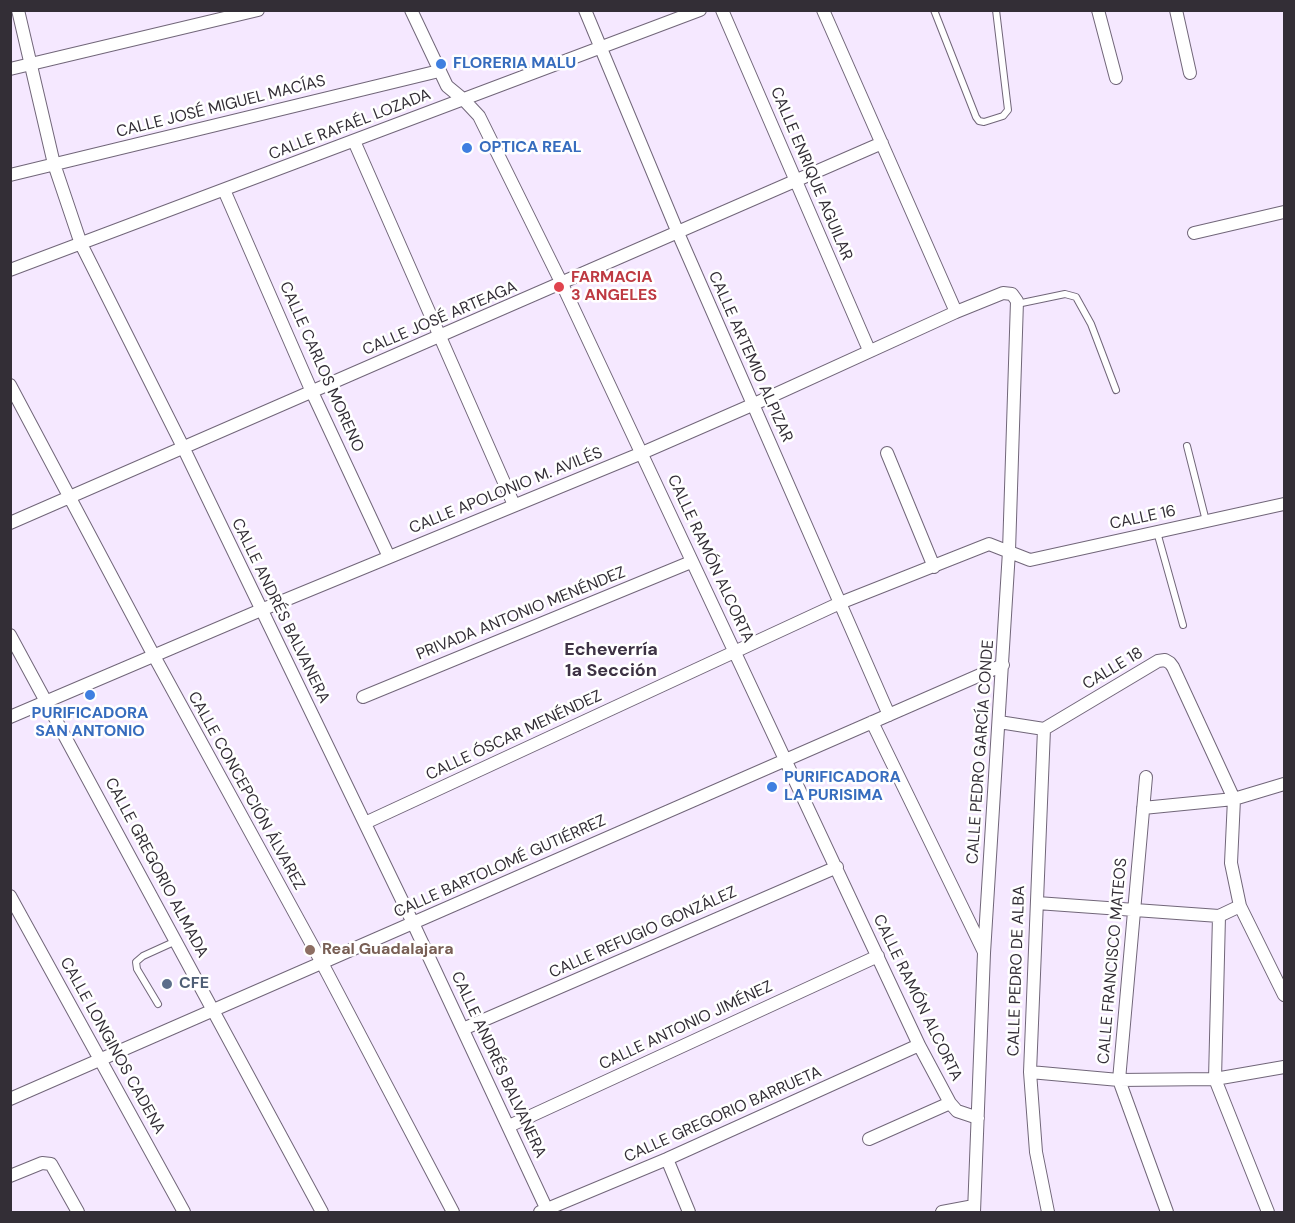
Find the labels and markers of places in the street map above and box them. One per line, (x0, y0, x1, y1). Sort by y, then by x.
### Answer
place label: FLORERIA MALU (453, 54, 576, 74)
marker: FLORERIA MALU (434, 57, 448, 71)
place label: OPTICA REAL (479, 138, 582, 158)
marker: OPTICA REAL (460, 141, 474, 155)
place label: FARMACIA 3 ANGELES (571, 268, 657, 306)
marker: FARMACIA 3 ANGELES (552, 280, 566, 294)
marker: PURIFICADORA SAN ANTONIO (83, 688, 97, 702)
place label: PURIFICADORA SAN ANTONIO (32, 704, 148, 742)
place label: PURIFICADORA LA PURISIMA (784, 768, 901, 806)
marker: PURIFICADORA LA PURISIMA (765, 780, 779, 794)
place label: Real Guadalajara (322, 940, 454, 960)
marker: Real Guadalajara (303, 943, 317, 957)
place label: CFE (179, 974, 209, 994)
marker: CFE (160, 977, 174, 991)

